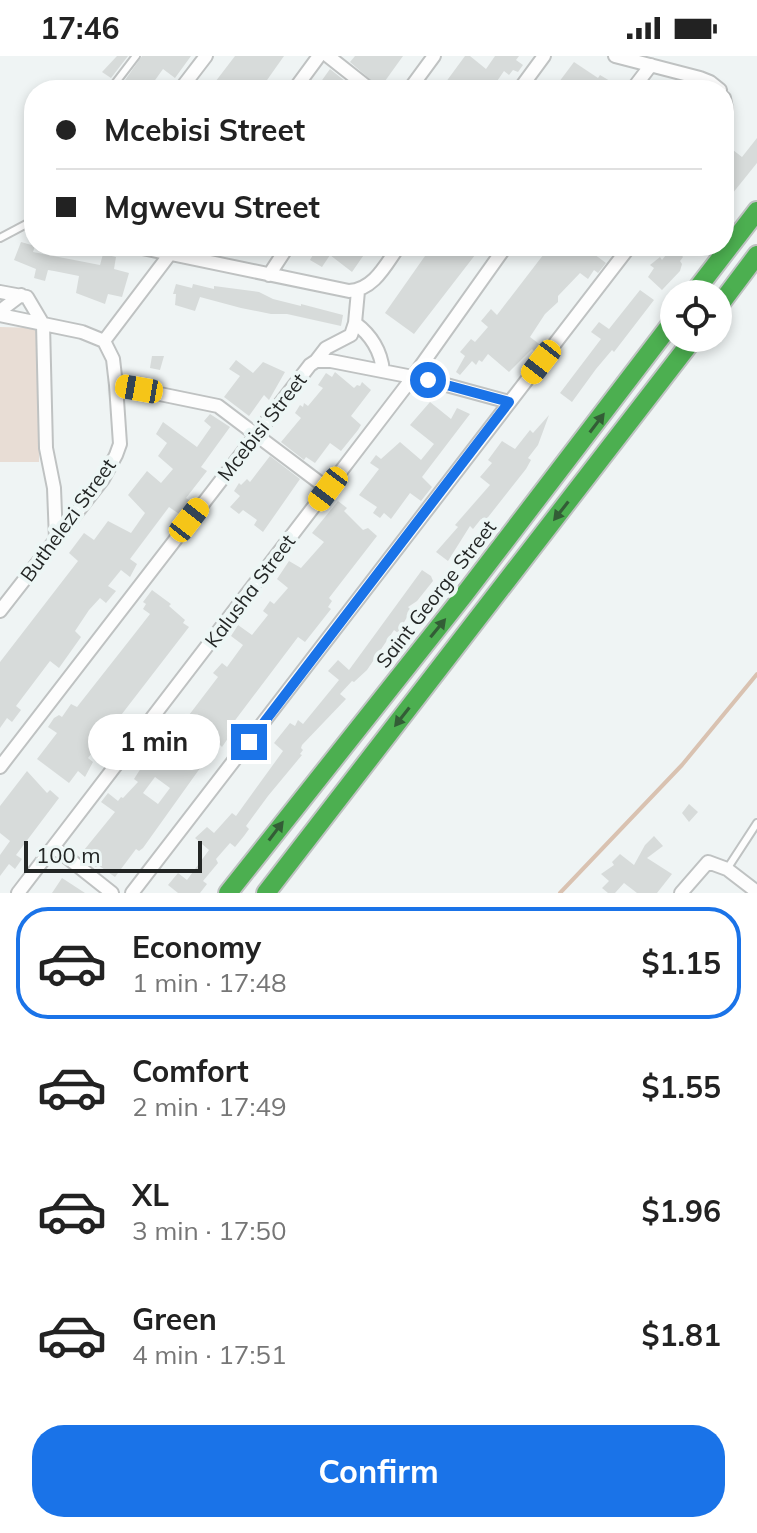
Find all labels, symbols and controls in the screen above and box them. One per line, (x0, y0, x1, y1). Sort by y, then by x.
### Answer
text: 17:46 (40, 9, 119, 47)
text: Mcebisi Street (104, 111, 305, 149)
text: Mgwevu Street (104, 188, 320, 226)
map controls (660, 280, 732, 352)
button: locate (660, 280, 732, 352)
car (517, 336, 565, 388)
route start (410, 362, 446, 398)
street label: Mcebisi Street (212, 368, 311, 485)
car (113, 373, 165, 405)
one-way arrow (589, 412, 605, 433)
street label: Buthelezi Street (15, 453, 121, 586)
car (304, 463, 352, 515)
car (165, 494, 213, 546)
one-way arrow (553, 501, 569, 521)
street label: Saint George Street (370, 515, 501, 673)
street label: Kalusha Street (199, 529, 300, 652)
one-way arrow (429, 618, 445, 638)
one-way arrow (395, 707, 411, 727)
callout: 1 min (89, 714, 221, 770)
route end (231, 724, 267, 760)
text: 1 min (120, 725, 188, 758)
one-way arrow (267, 821, 283, 841)
scale bar (24, 837, 202, 873)
text: 100 m (36, 841, 101, 869)
icon: car (36, 927, 108, 999)
text: Economy (132, 928, 261, 966)
text: $1.15 (642, 944, 721, 982)
text: 1 min · 17:48 (132, 966, 287, 999)
icon: car (36, 1051, 108, 1123)
text: Comfort (132, 1052, 249, 1090)
text: $1.55 (642, 1068, 721, 1106)
text: 2 min · 17:49 (132, 1090, 287, 1123)
icon: car (36, 1175, 108, 1247)
text: XL (132, 1176, 169, 1214)
text: $1.96 (642, 1192, 721, 1230)
text: 3 min · 17:50 (132, 1214, 287, 1247)
icon: car (36, 1299, 108, 1371)
text: Green (132, 1300, 217, 1338)
text: $1.81 (642, 1316, 721, 1354)
text: 4 min · 17:51 (132, 1338, 287, 1371)
button: Confirm (32, 1425, 725, 1517)

